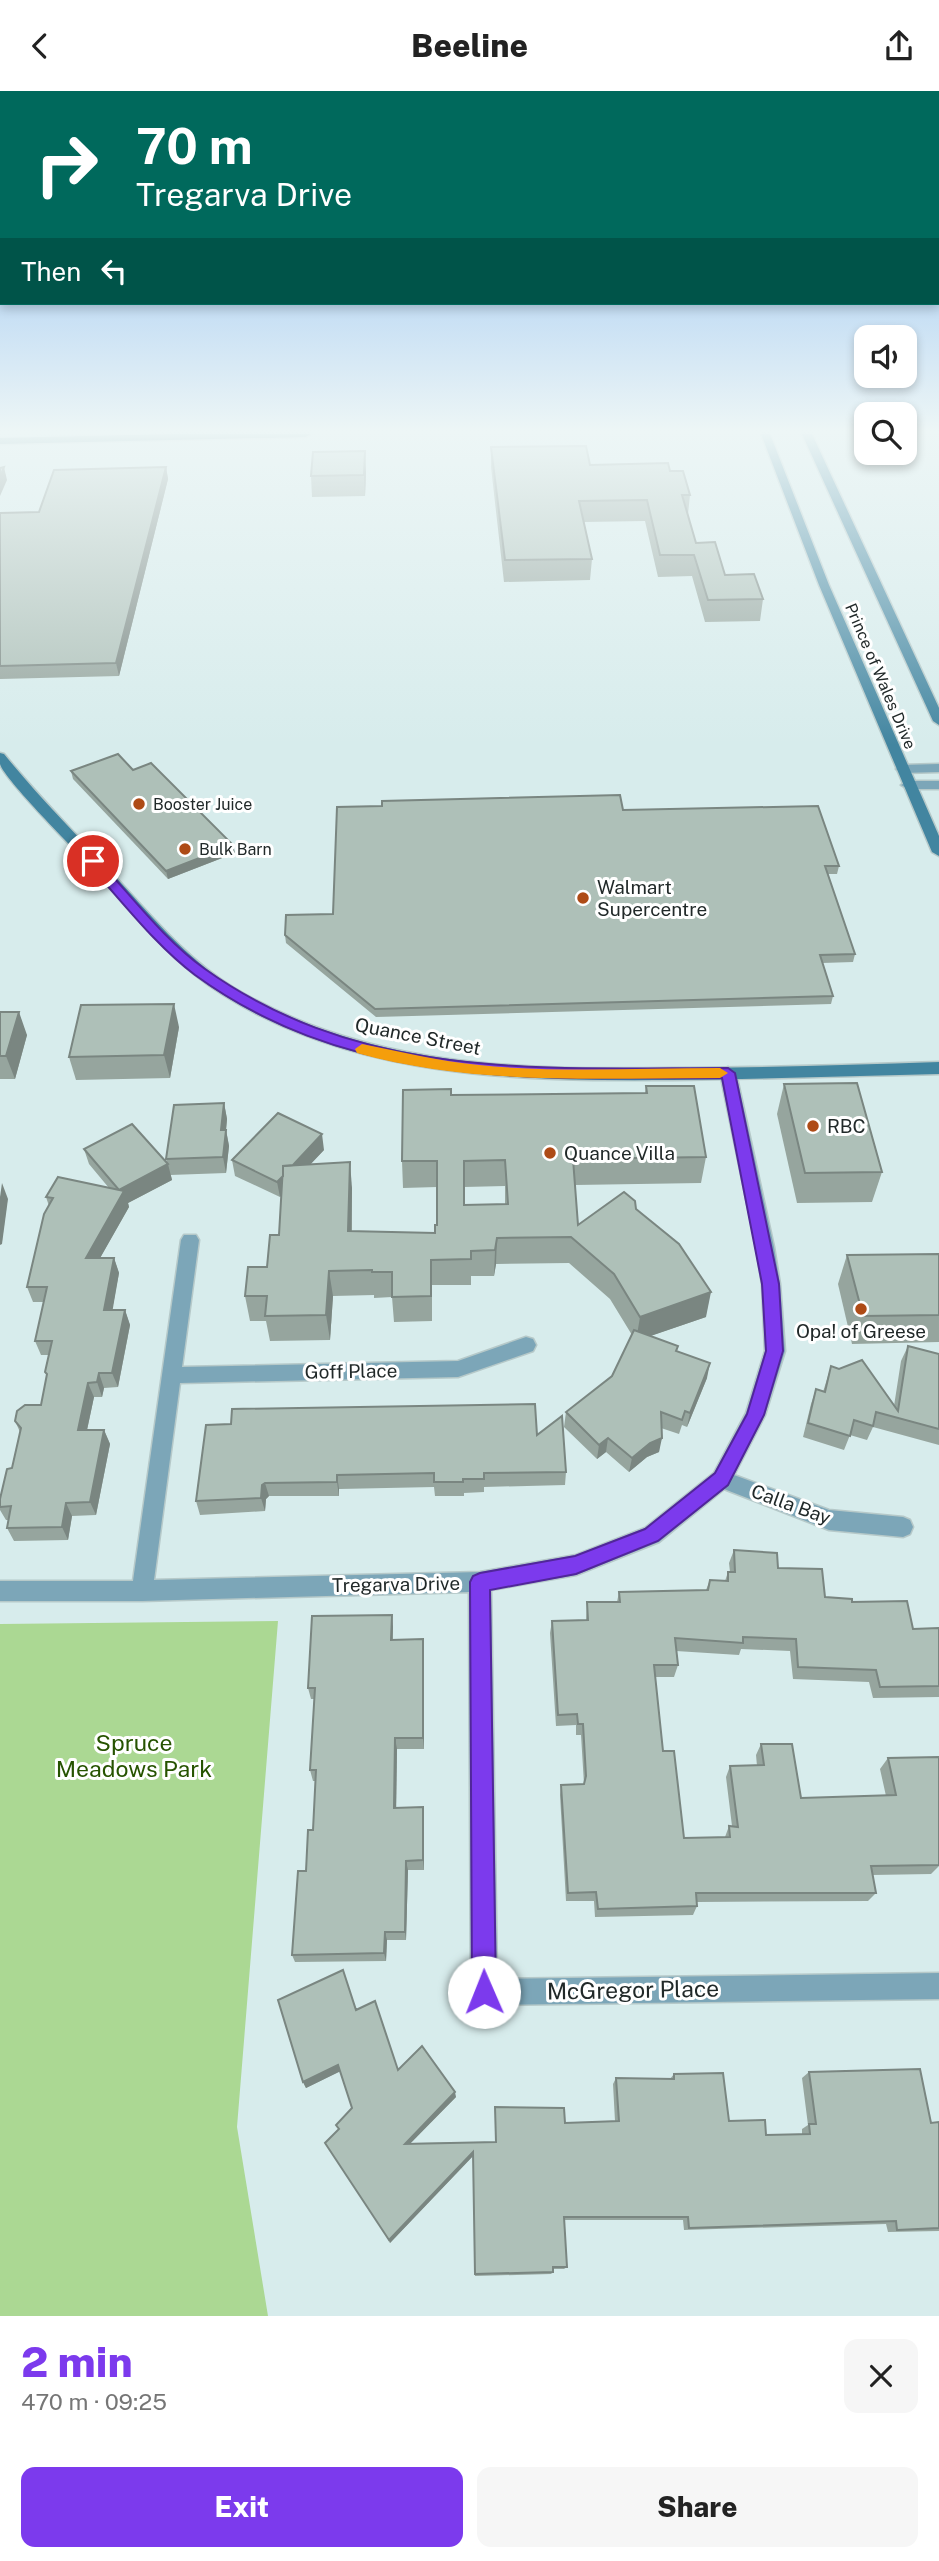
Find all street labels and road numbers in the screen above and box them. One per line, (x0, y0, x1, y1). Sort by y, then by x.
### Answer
street label: Prince of Wales Drive (841, 600, 920, 752)
street label: Quance Street (353, 1013, 483, 1059)
street label: Goff Place (304, 1359, 398, 1383)
street label: Calla Bay (748, 1480, 834, 1528)
street label: Tregarva Drive (332, 1572, 460, 1596)
street label: McGregor Place (547, 1974, 719, 2005)

